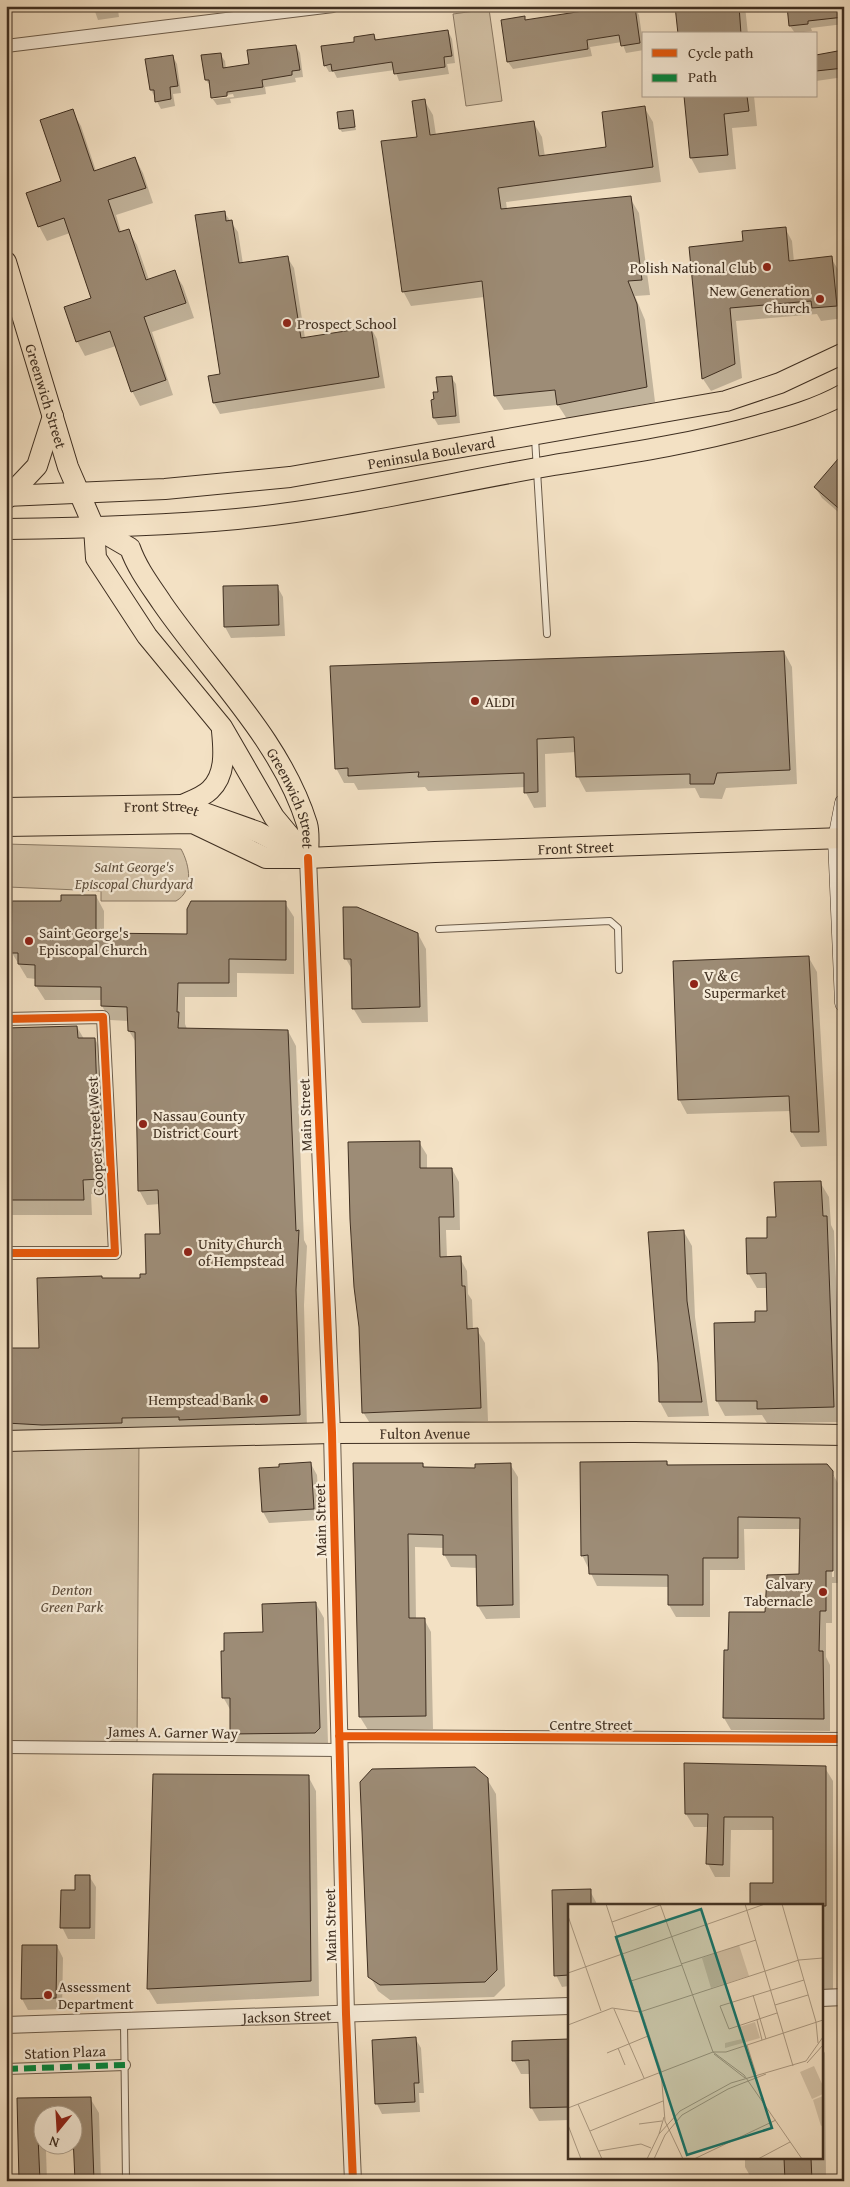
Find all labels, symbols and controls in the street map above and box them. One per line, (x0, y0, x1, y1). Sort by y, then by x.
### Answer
legend (642, 32, 818, 98)
text: Cycle path (688, 42, 754, 63)
text: Path (688, 66, 717, 87)
place label: Polish National Club (630, 257, 757, 278)
marker: Polish National Club (761, 261, 773, 273)
place label: New Generation Church (709, 280, 811, 318)
marker: New Generation Church (814, 293, 826, 305)
place label: Prospect School (297, 313, 397, 334)
marker: Prospect School (281, 317, 293, 329)
street label: Greenwich Street (21, 341, 72, 452)
street label: Peninsula Boulevard (366, 431, 496, 474)
place label: ALDI (485, 691, 515, 712)
marker: ALDI (469, 695, 481, 707)
street label: Greenwich Street (262, 743, 319, 850)
street label: Front Street (124, 795, 203, 821)
street label: Front Street (537, 835, 615, 859)
park label: Saint George's Episcopal Churdyard (74, 856, 193, 894)
place label: Saint George's Episcopal Church (39, 922, 148, 960)
marker: Saint George's Episcopal Church (23, 935, 35, 947)
place label: V & C Supermarket (704, 965, 787, 1003)
marker: V & C Supermarket (688, 978, 700, 990)
street label: Cooper Street West (81, 1075, 109, 1196)
street label: Main Street (293, 1077, 317, 1152)
place label: Nassau County District Court (153, 1105, 246, 1143)
marker: Nassau County District Court (137, 1118, 149, 1130)
place label: Unity Church of Hempstead (198, 1233, 285, 1271)
marker: Unity Church of Hempstead (182, 1246, 194, 1258)
place label: Hempstead Bank (148, 1389, 254, 1410)
marker: Hempstead Bank (258, 1393, 270, 1405)
street label: Fulton Avenue (380, 1422, 470, 1443)
street label: Main Street (309, 1482, 331, 1557)
place label: Calvary Tabernacle (744, 1573, 814, 1611)
park label: Denton Green Park (41, 1579, 103, 1617)
marker: Calvary Tabernacle (817, 1586, 829, 1598)
street label: Centre Street (549, 1714, 633, 1735)
street label: James A. Garner Way (106, 1720, 239, 1744)
street label: Main Street (319, 1887, 341, 1962)
inset map (568, 1904, 822, 2160)
place label: Assessment Department (58, 1976, 135, 2014)
marker: Assessment Department (42, 1989, 54, 2001)
street label: Jackson Street (240, 2003, 332, 2028)
street label: Station Plaza (24, 2040, 106, 2064)
north arrow (32, 2104, 82, 2154)
text: N (46, 2131, 62, 2153)

